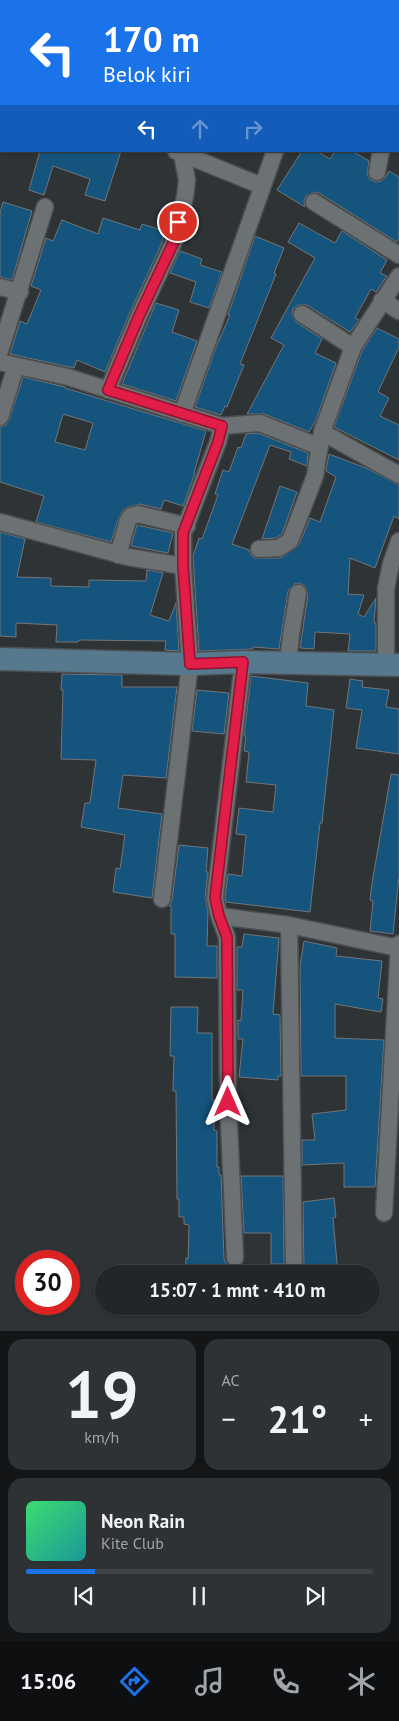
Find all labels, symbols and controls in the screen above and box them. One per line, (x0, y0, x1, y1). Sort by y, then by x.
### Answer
text: 170 m (103, 16, 200, 62)
icon: left (20, 20, 85, 85)
text: Belok kiri (103, 60, 191, 88)
icon: left (133, 115, 161, 143)
icon: ahead (186, 115, 214, 143)
icon: right (239, 115, 267, 143)
pin (157, 201, 199, 243)
icon: arrive (164, 208, 192, 236)
position arrow (201, 1075, 253, 1127)
speed limit sign: 30 (15, 1250, 80, 1315)
text: 15:07 · 1 mnt · 410 m (149, 1278, 326, 1302)
text: 19 (65, 1352, 139, 1436)
text: AC (222, 1370, 240, 1390)
text: 21° (267, 1394, 327, 1443)
text: − (222, 1400, 236, 1437)
text: + (359, 1400, 373, 1437)
text: km/h (84, 1427, 119, 1447)
text: Neon Rain (101, 1509, 185, 1533)
text: Kite Club (101, 1533, 164, 1553)
icon: previous (70, 1582, 98, 1610)
icon: pause (185, 1582, 213, 1610)
icon: next (301, 1582, 329, 1610)
icon: directions (117, 1664, 152, 1699)
icon: music (192, 1664, 227, 1699)
icon: phone (268, 1664, 303, 1699)
icon: climate (344, 1664, 379, 1699)
text: 15:06 (20, 1667, 76, 1695)

